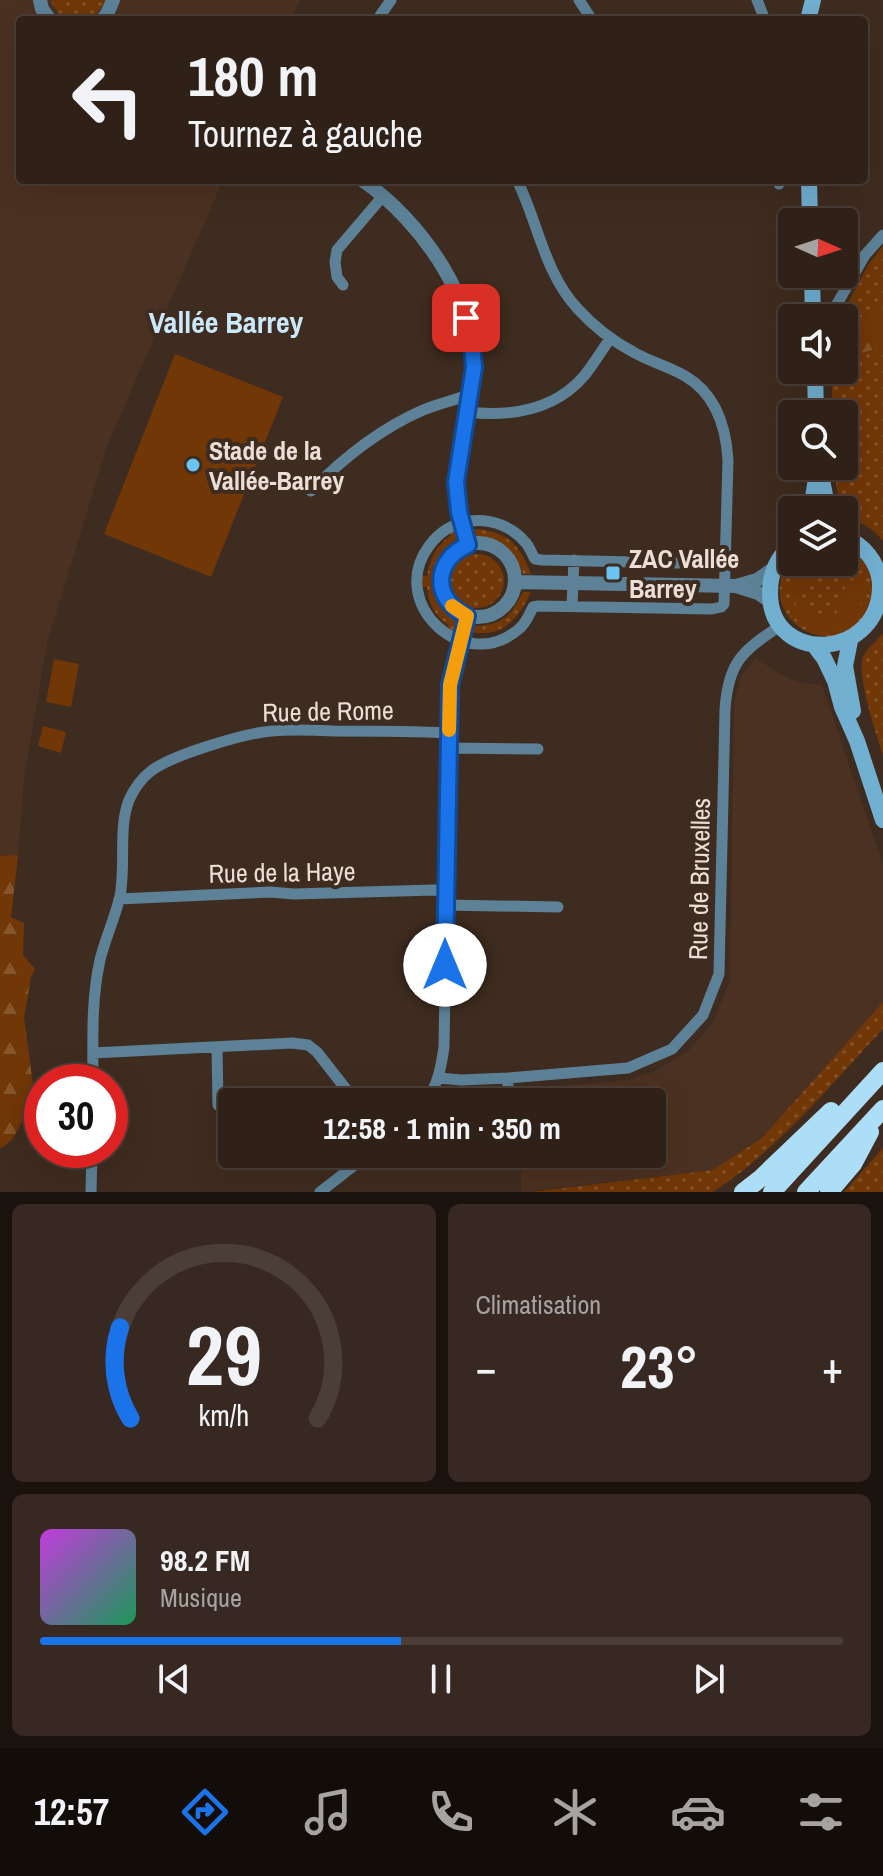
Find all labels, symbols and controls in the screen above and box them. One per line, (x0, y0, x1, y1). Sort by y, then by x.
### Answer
text: 180 m (188, 38, 318, 113)
icon: left (56, 48, 160, 152)
text: Tournez à gauche (188, 110, 423, 158)
north arrow (778, 208, 858, 288)
map controls (778, 208, 858, 576)
pin (432, 284, 500, 352)
icon: arrive (444, 296, 488, 340)
district label: Vallée Barrey (149, 302, 304, 342)
button: sound (778, 304, 858, 384)
button: search (778, 400, 858, 480)
place label: Stade de la Vallée-Barrey (209, 433, 344, 498)
marker: Stade de la Vallée-Barrey (184, 456, 202, 474)
button: layers (778, 496, 858, 576)
place label: ZAC Vallée Barrey (629, 541, 739, 606)
marker: ZAC Vallée Barrey (604, 564, 622, 582)
street label: Rue de Rome (262, 692, 394, 730)
street label: Rue de Bruxelles (680, 798, 718, 960)
street label: Rue de la Haye (208, 853, 356, 891)
position arrow (403, 923, 487, 1007)
speed limit sign: 30 (24, 1064, 128, 1168)
text: 12:58 · 1 min · 350 m (323, 1108, 561, 1148)
text: Climatisation (476, 1287, 601, 1322)
text: 29 (186, 1299, 262, 1411)
text: 23° (620, 1326, 699, 1407)
text: − (476, 1337, 497, 1397)
text: + (822, 1337, 843, 1397)
text: km/h (198, 1396, 249, 1435)
text: 98.2 FM (160, 1540, 250, 1580)
text: Musique (160, 1580, 242, 1615)
icon: previous (152, 1657, 196, 1701)
icon: pause (419, 1657, 463, 1701)
icon: next (687, 1657, 731, 1701)
icon: directions (177, 1784, 233, 1840)
icon: music (300, 1784, 356, 1840)
icon: phone (423, 1784, 479, 1840)
icon: climate (547, 1784, 603, 1840)
icon: car (670, 1784, 726, 1840)
icon: filters (793, 1784, 849, 1840)
text: 12:57 (34, 1788, 109, 1836)

